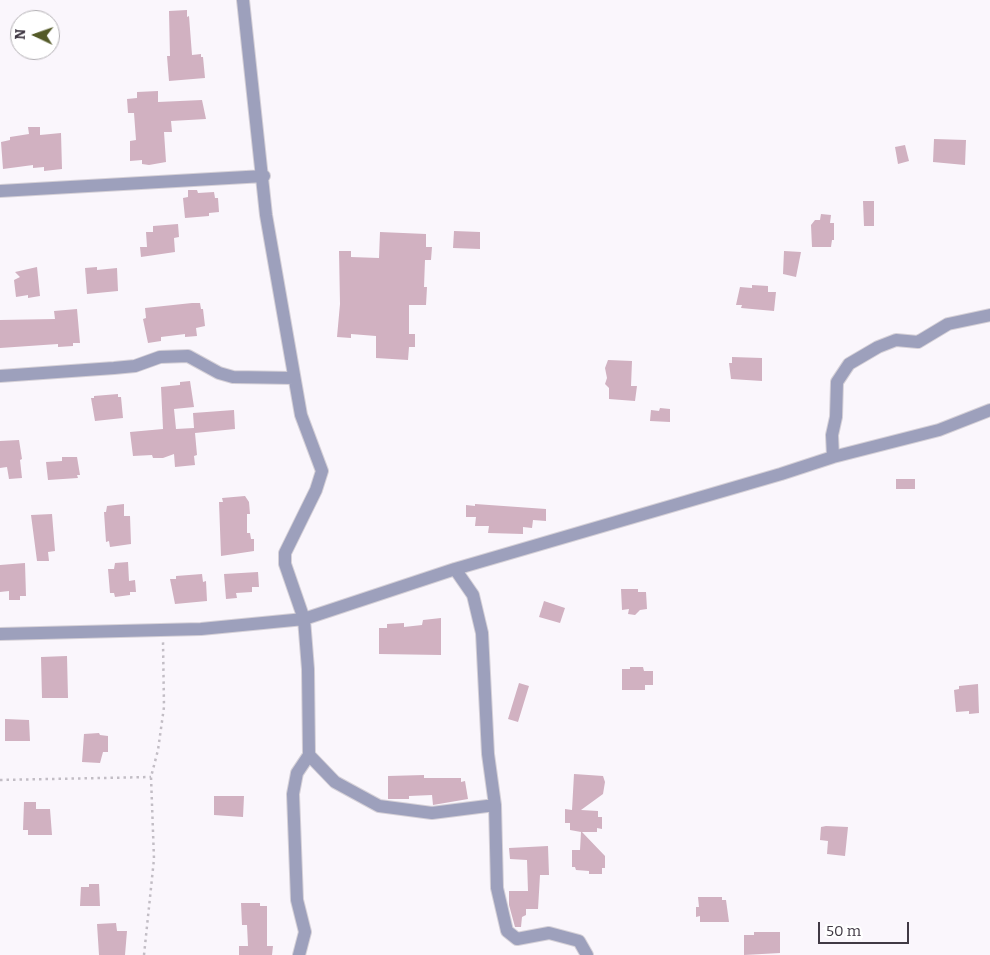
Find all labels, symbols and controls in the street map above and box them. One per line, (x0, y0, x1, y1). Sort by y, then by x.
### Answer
north arrow (10, 10, 60, 60)
text: N (12, 28, 29, 40)
scale bar (820, 912, 911, 944)
text: 50 m (826, 922, 861, 940)

